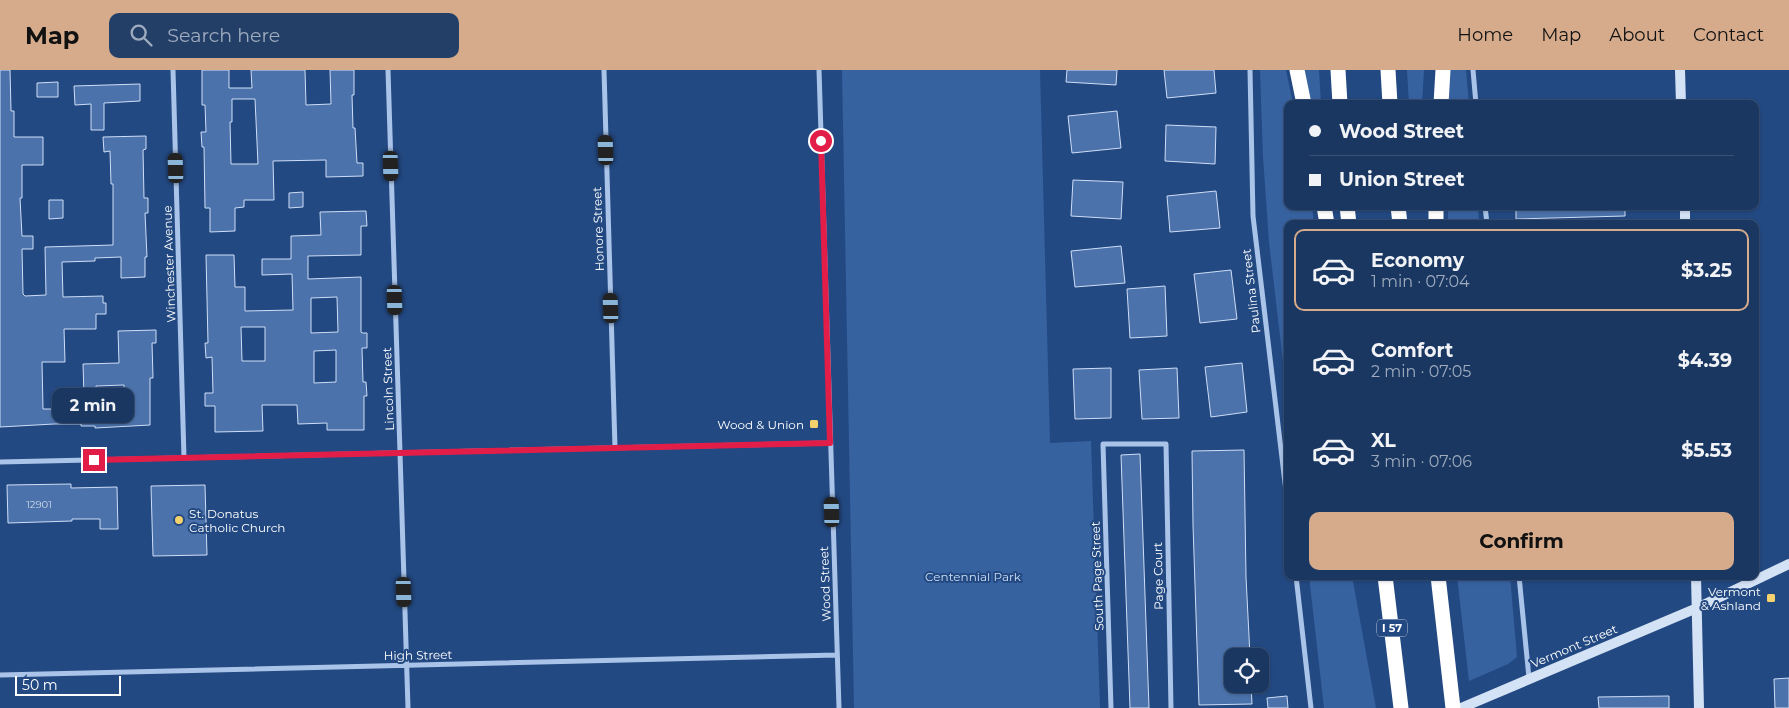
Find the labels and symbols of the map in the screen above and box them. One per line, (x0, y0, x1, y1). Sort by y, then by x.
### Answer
route start (810, 130, 832, 152)
car (597, 135, 614, 165)
car (382, 151, 399, 181)
car (167, 153, 184, 183)
street label: Honore Street (589, 187, 607, 271)
street label: Winchester Avenue (159, 205, 179, 323)
street label: Paulina Street (1238, 248, 1264, 334)
car (386, 285, 403, 315)
car (602, 293, 619, 323)
street label: Lincoln Street (379, 347, 397, 431)
callout: 2 min (53, 388, 135, 422)
place label: Wood & Union (717, 417, 804, 432)
marker: Wood & Union (808, 418, 820, 430)
route end (83, 449, 105, 471)
car (823, 497, 840, 527)
house number: 12901 (26, 498, 52, 511)
place label: St. Donatus Catholic Church (189, 506, 285, 535)
marker: St. Donatus Catholic Church (173, 514, 185, 526)
street label: South Page Street (1088, 521, 1106, 631)
street label: Page Court (1150, 542, 1166, 610)
street label: Wood Street (816, 546, 834, 622)
park label: Centennial Park (925, 569, 1022, 584)
car (395, 577, 412, 607)
place label: Vermont & Ashland (1701, 584, 1761, 613)
marker: Vermont & Ashland (1765, 592, 1777, 604)
road number: I 57 (1377, 620, 1407, 636)
street label: Vermont Street (1529, 621, 1620, 671)
street label: High Street (383, 647, 453, 663)
scale bar (15, 673, 121, 696)

